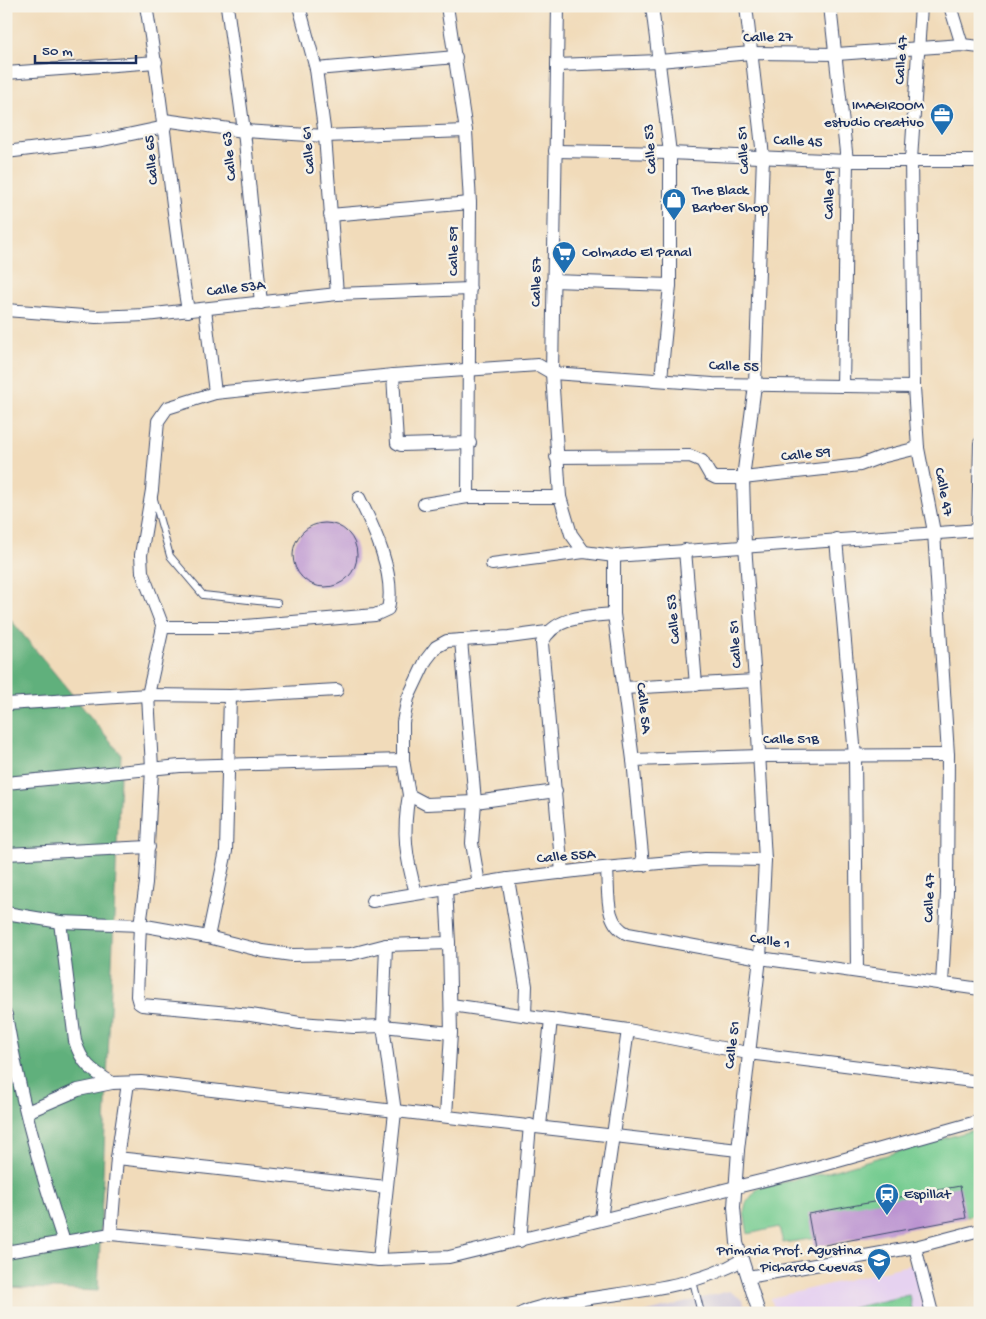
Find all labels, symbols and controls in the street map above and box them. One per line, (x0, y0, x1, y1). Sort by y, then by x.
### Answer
street label: Calle 27 (743, 29, 794, 47)
scale bar (35, 32, 136, 64)
street label: Calle 47 (891, 34, 913, 85)
text: 50 m (42, 43, 73, 61)
place label: IMAGIROOM estudio creativo (824, 97, 925, 132)
office icon: IMAGIROOM estudio creativo (929, 102, 955, 136)
street label: Calle 53 (640, 123, 662, 175)
street label: Calle 61 (298, 125, 320, 175)
street label: Calle 51 (734, 125, 754, 175)
street label: Calle 63 (218, 130, 242, 182)
street label: Calle 45 (773, 132, 823, 152)
street label: Calle 65 (141, 134, 163, 186)
street label: Calle 49 (821, 170, 839, 220)
place label: The Black Barber Shop (691, 182, 769, 217)
shop icon: The Black Barber Shop (661, 187, 687, 221)
street label: Calle 59 (445, 226, 463, 276)
supermarket icon: Colmado El Panal (551, 240, 577, 274)
place label: Colmado El Panal (582, 244, 692, 262)
street label: Calle 57 (528, 256, 546, 307)
street label: Calle 53A (206, 276, 267, 302)
street label: Calle 55 (709, 357, 759, 377)
street label: Calle 59 (780, 443, 832, 467)
street label: Calle 47 (929, 466, 957, 519)
street label: Calle 53 (663, 593, 685, 645)
street label: Calle 51 (725, 619, 747, 669)
street label: Calle 5A (631, 682, 655, 736)
street label: Calle 51B (763, 731, 819, 749)
street label: Calle 55A (536, 845, 597, 869)
street label: Calle 47 (920, 872, 940, 923)
street label: Calle 1 (749, 930, 791, 954)
street label: Calle 51 (721, 1020, 745, 1070)
station icon: Espillat (874, 1182, 900, 1216)
place label: Espillat (904, 1186, 952, 1204)
place label: Primaria Prof. Agustina Pichardo Cuevas (716, 1242, 863, 1277)
school or university icon: Primaria Prof. Agustina Pichardo Cuevas (866, 1247, 892, 1281)

